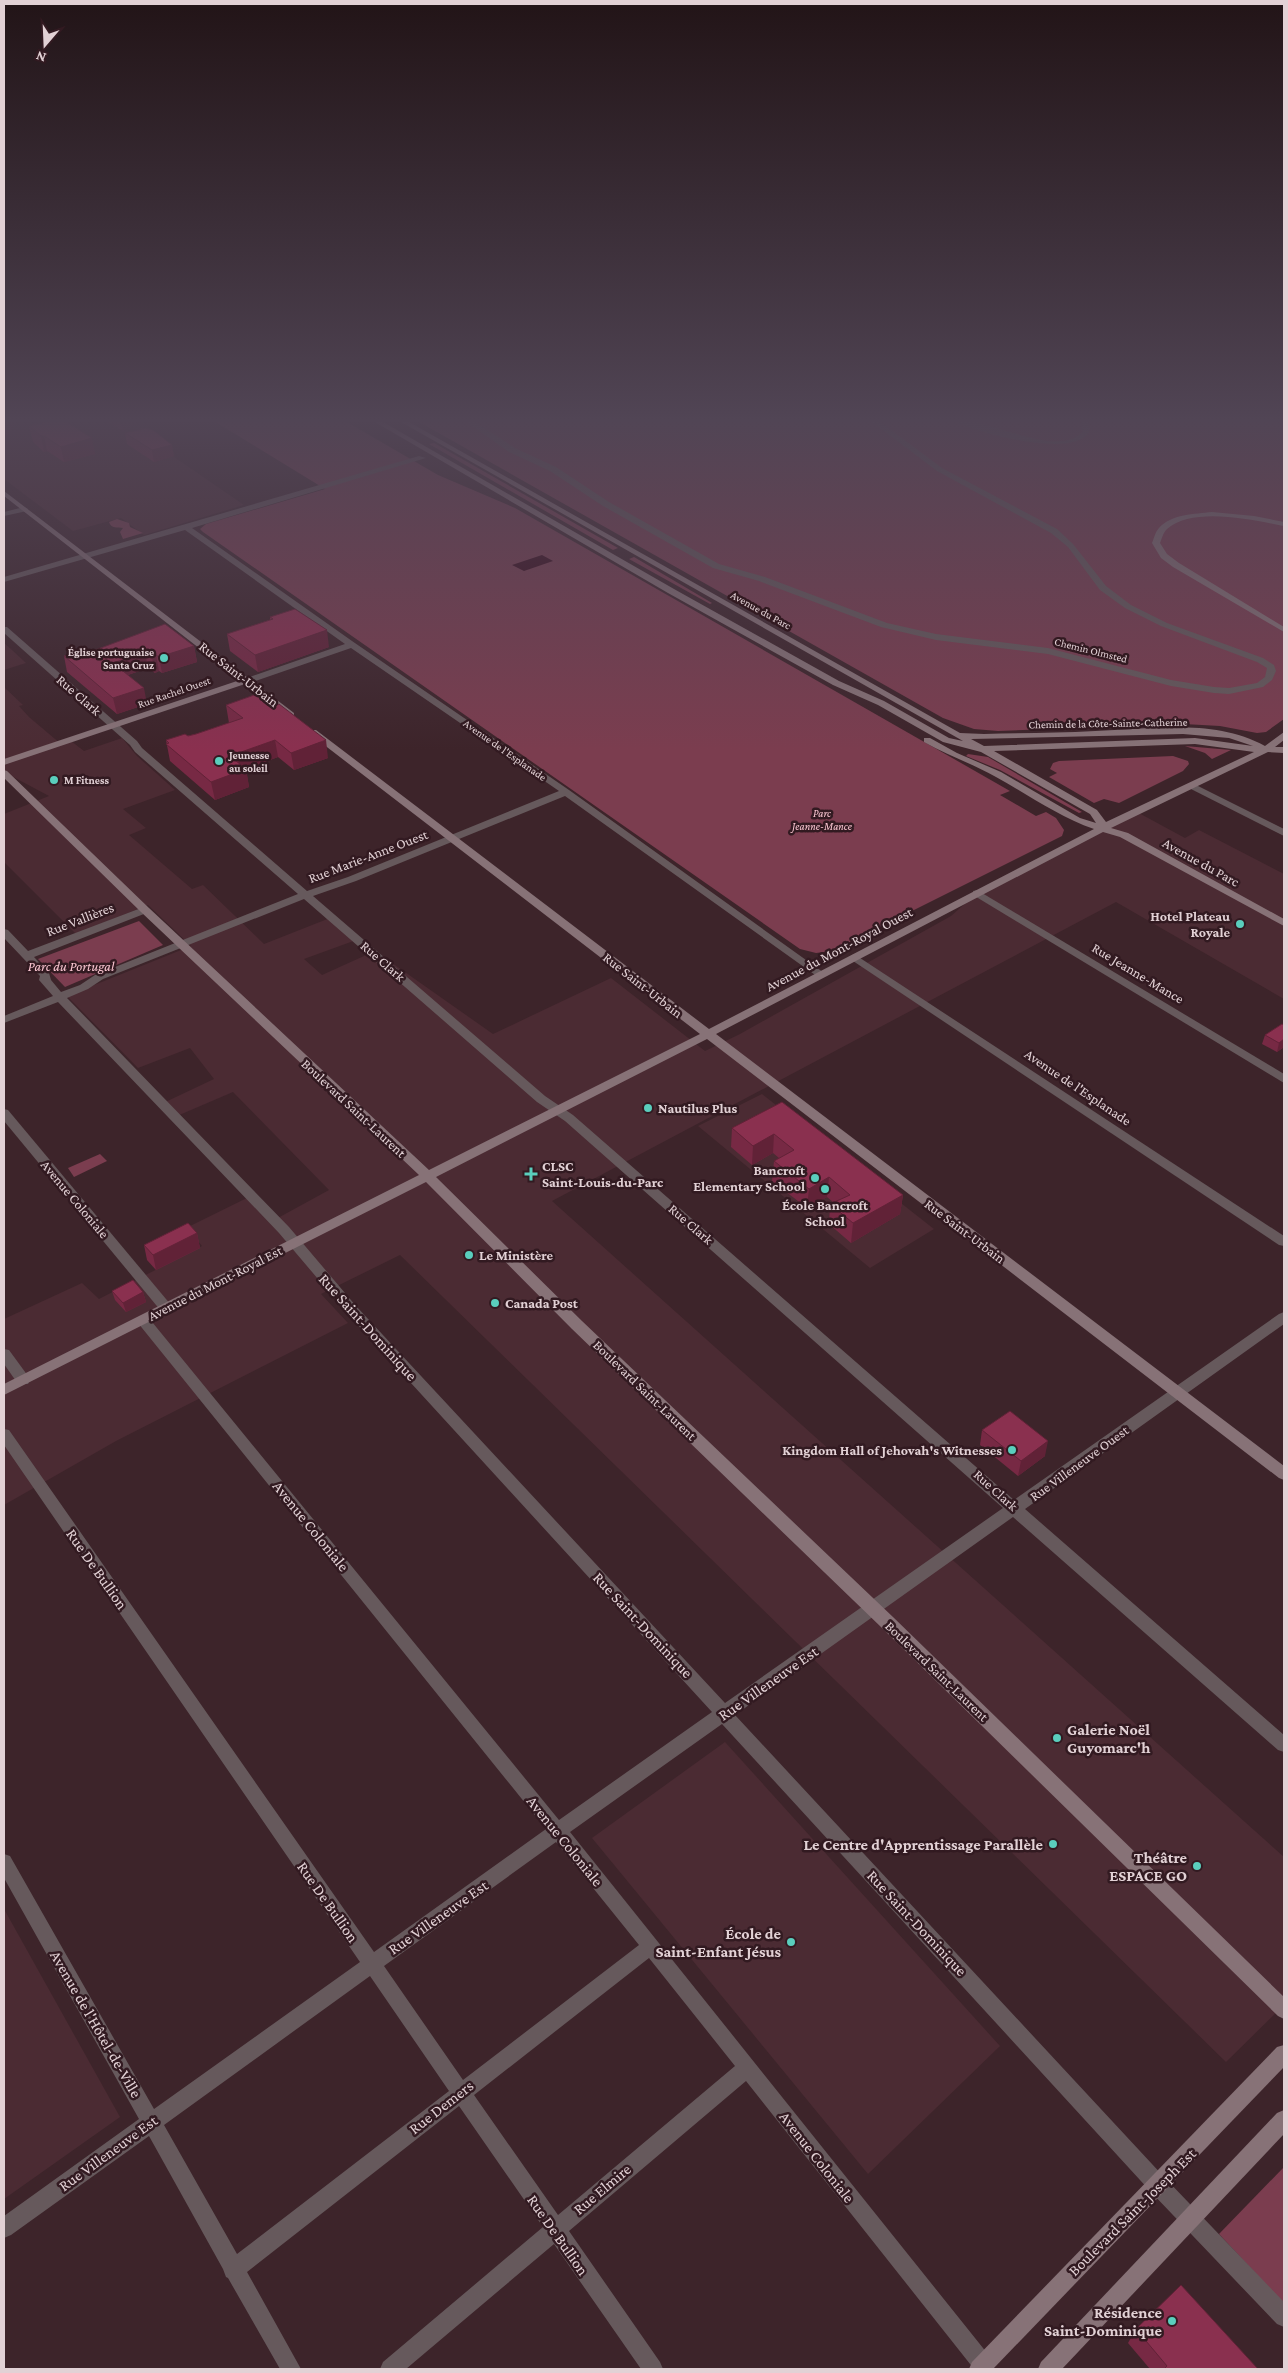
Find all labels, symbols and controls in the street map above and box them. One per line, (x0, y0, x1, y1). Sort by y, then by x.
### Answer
north arrow (20, 20, 70, 70)
text: N (33, 48, 48, 66)
street label: Avenue du Parc (729, 589, 794, 632)
street label: Chemin Olmsted (1053, 635, 1129, 665)
street label: Rue Saint-Urbain (196, 638, 282, 710)
place label: Église portuguaise Santa Cruz (68, 646, 154, 671)
marker: Église portuguaise Santa Cruz (158, 652, 170, 664)
street label: Rue Clark (53, 671, 105, 719)
street label: Rue Rachel Ouest (136, 674, 212, 710)
street label: Chemin de la Côte-Sainte-Catherine (1028, 716, 1188, 730)
street label: Avenue de l'Esplanade (461, 717, 549, 784)
place label: Jeunesse au soleil (228, 749, 269, 774)
marker: Jeunesse au soleil (213, 755, 225, 767)
marker: M Fitness (48, 774, 60, 786)
place label: M Fitness (64, 774, 109, 786)
park label: Parc Jeanne-Mance (790, 807, 853, 833)
street label: Rue Marie-Anne Ouest (306, 826, 430, 886)
street label: Avenue du Parc (1160, 834, 1242, 890)
street label: Rue Vallières (44, 899, 116, 939)
street label: Avenue du Mont-Royal Ouest (763, 903, 915, 995)
place label: Hotel Plateau Royale (1150, 908, 1230, 940)
marker: Hotel Plateau Royale (1234, 918, 1246, 930)
street label: Rue Clark (357, 937, 409, 985)
street label: Rue Jeanne-Mance (1089, 939, 1187, 1007)
street label: Rue Saint-Urbain (600, 949, 686, 1021)
park label: Parc du Portugal (28, 958, 115, 974)
street label: Avenue de l'Esplanade (1022, 1045, 1134, 1129)
street label: Boulevard Saint-Laurent (298, 1055, 410, 1161)
place label: Nautilus Plus (658, 1100, 737, 1116)
marker: Nautilus Plus (642, 1102, 654, 1114)
street label: Avenue Coloniale (38, 1157, 112, 1241)
place label: CLSC Saint-Louis-du-Parc (542, 1158, 664, 1190)
place label: Bancroft Elementary School (693, 1162, 806, 1194)
marker: CLSC Saint-Louis-du-Parc (524, 1167, 538, 1181)
marker: Bancroft Elementary School (809, 1172, 821, 1184)
marker: École Bancroft School (819, 1183, 831, 1195)
street label: Rue Saint-Urbain (922, 1196, 1009, 1267)
place label: École Bancroft School (782, 1197, 869, 1229)
street label: Rue Clark (665, 1200, 717, 1248)
street label: Avenue du Mont-Royal Est (145, 1242, 285, 1324)
place label: Le Ministère (479, 1247, 553, 1263)
marker: Le Ministère (463, 1249, 475, 1261)
street label: Rue Saint-Dominique (315, 1270, 420, 1385)
place label: Canada Post (505, 1295, 579, 1311)
marker: Canada Post (489, 1297, 501, 1309)
street label: Boulevard Saint-Laurent (590, 1337, 700, 1444)
street label: Rue Villeneuve Ouest (1027, 1422, 1132, 1504)
place label: Kingdom Hall of Jehovah's Witnesses (782, 1442, 1002, 1458)
marker: Kingdom Hall of Jehovah's Witnesses (1006, 1444, 1018, 1456)
street label: Rue Clark (971, 1466, 1022, 1514)
street label: Avenue Coloniale (269, 1478, 353, 1574)
street label: Rue De Bullion (63, 1526, 131, 1613)
street label: Rue Saint-Dominique (589, 1569, 696, 1682)
street label: Boulevard Saint-Laurent (882, 1618, 992, 1725)
street label: Rue Villeneuve Est (715, 1642, 822, 1724)
place label: Galerie Noël Guyomarc'h (1067, 1721, 1150, 1756)
marker: Galerie Noël Guyomarc'h (1051, 1732, 1063, 1744)
street label: Avenue Coloniale (523, 1793, 607, 1889)
place label: Le Centre d'Apprentissage Parallèle (803, 1836, 1044, 1853)
marker: Le Centre d'Apprentissage Parallèle (1047, 1838, 1059, 1850)
place label: Théâtre ESPACE GO (1109, 1849, 1188, 1884)
street label: Rue De Bullion (294, 1859, 362, 1946)
marker: Théâtre ESPACE GO (1191, 1860, 1203, 1872)
street label: Rue Saint-Dominique (863, 1867, 970, 1980)
street label: Rue Villeneuve Est (385, 1876, 492, 1958)
place label: École de Saint-Enfant Jésus (656, 1925, 782, 1960)
marker: École de Saint-Enfant Jésus (785, 1936, 797, 1948)
street label: Avenue de l'Hôtel-de-Ville (47, 1947, 145, 2101)
street label: Rue Demers (406, 2077, 476, 2137)
street label: Avenue Coloniale (776, 2108, 858, 2206)
street label: Rue Villeneuve Est (56, 2111, 161, 2194)
street label: Boulevard Saint-Joseph Est (1065, 2144, 1200, 2280)
street label: Rue Elmire (570, 2160, 634, 2218)
street label: Rue De Bullion (524, 2192, 592, 2279)
place label: Résidence Saint-Dominique (1044, 2304, 1163, 2339)
marker: Résidence Saint-Dominique (1166, 2315, 1178, 2327)

